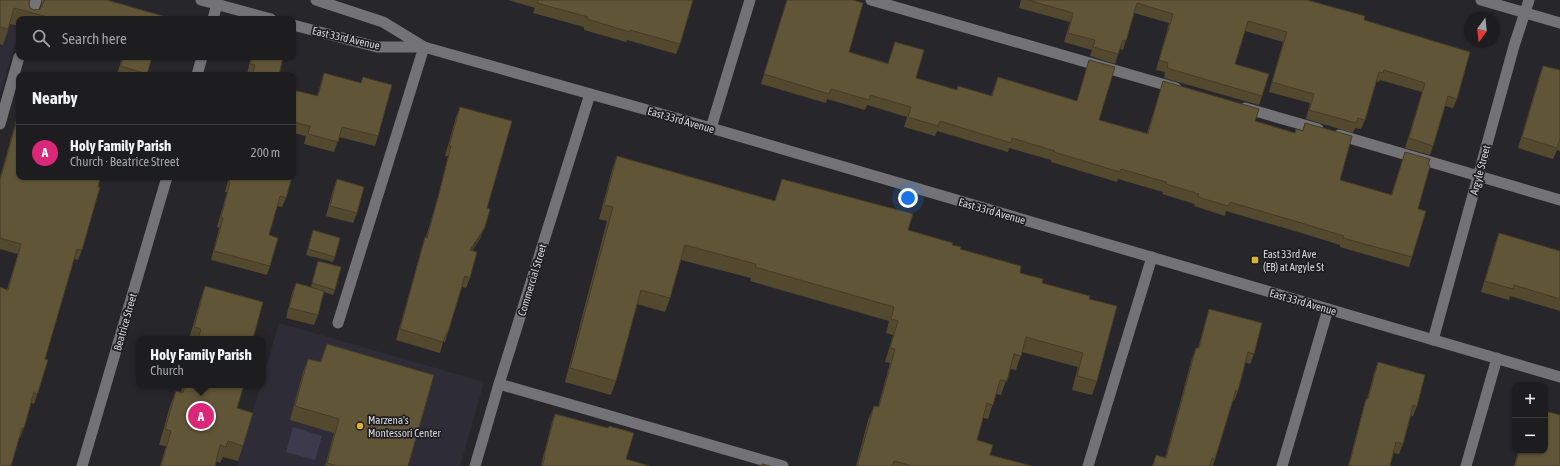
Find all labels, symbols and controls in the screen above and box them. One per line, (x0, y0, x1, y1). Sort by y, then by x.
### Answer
north arrow (1464, 12, 1500, 48)
search box (16, 16, 296, 60)
street label: East 33rd Avenue (311, 24, 381, 52)
icon: search (30, 27, 52, 49)
text: Search here (62, 30, 127, 47)
text: Nearby (32, 88, 78, 108)
street label: East 33rd Avenue (646, 105, 716, 135)
text: Holy Family Parish (70, 137, 171, 154)
street label: Argyle Street (1468, 144, 1492, 196)
text: A (42, 145, 48, 160)
text: 200 m (251, 145, 280, 160)
text: Church · Beatrice Street (70, 154, 179, 169)
your location (898, 188, 918, 208)
street label: East 33rd Avenue (957, 196, 1027, 226)
street label: Commercial Street (515, 243, 549, 317)
place label: East 33rd Ave (EB) at Argyle St (1263, 248, 1324, 273)
marker: East 33rd Ave (EB) at Argyle St (1250, 255, 1260, 265)
street label: East 33rd Avenue (1268, 287, 1338, 317)
street label: Beatrice Street (111, 292, 139, 352)
popup (136, 336, 266, 388)
text: Holy Family Parish (150, 346, 252, 363)
text: Church (150, 363, 184, 378)
map controls (1512, 382, 1548, 454)
button: + (1512, 382, 1548, 418)
pin: A (188, 401, 214, 431)
place label: Marzena's Montessori Center (368, 414, 441, 439)
button: − (1512, 418, 1548, 454)
marker: Marzena's Montessori Center (355, 421, 365, 431)

